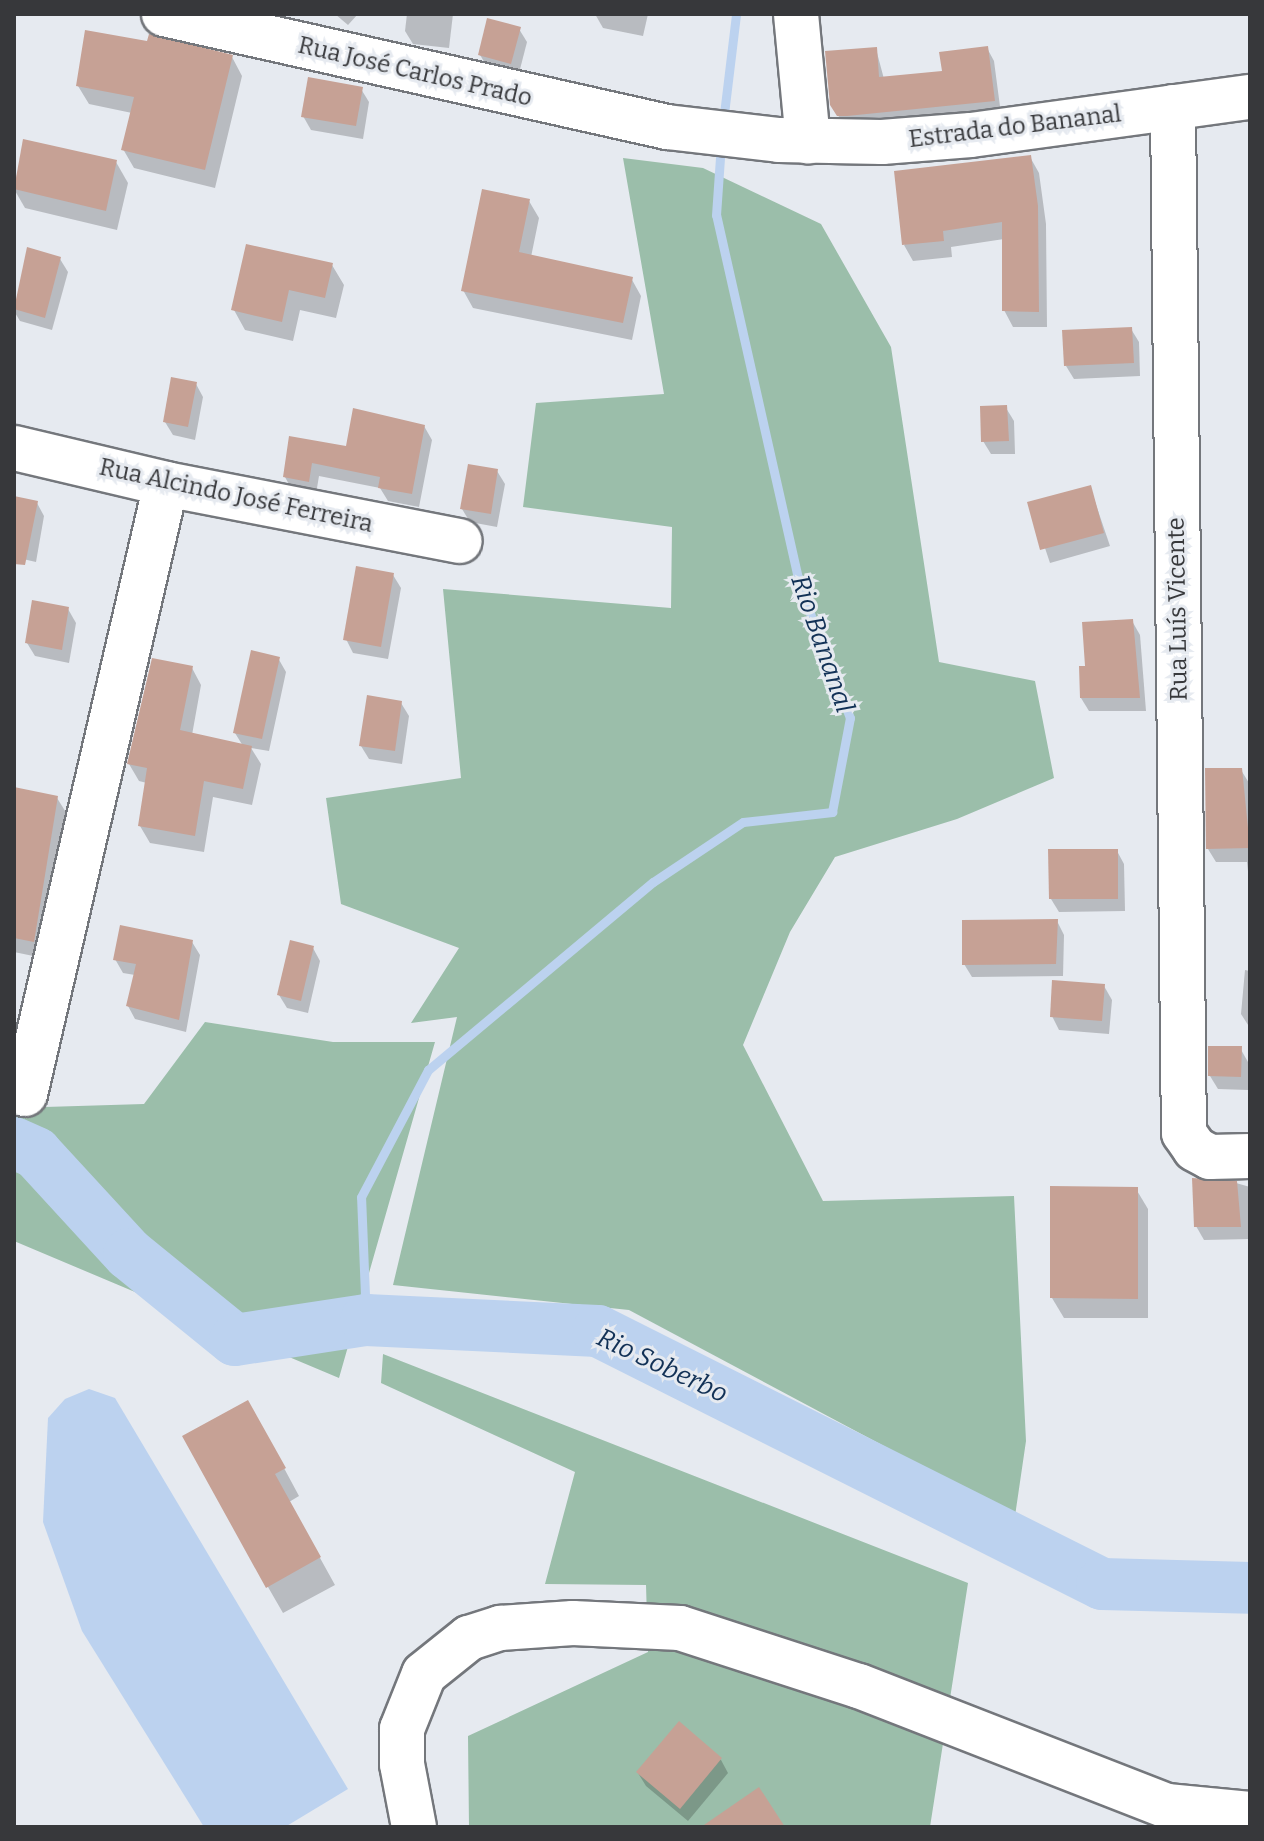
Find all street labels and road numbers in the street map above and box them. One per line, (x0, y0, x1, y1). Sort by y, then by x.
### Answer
street label: Rua José Carlos Prado (295, 31, 535, 113)
street label: Estrada do Bananal (907, 100, 1123, 154)
street label: Rua Alcindo José Ferreira (97, 453, 375, 539)
street label: Rua Luís Vicente (1162, 517, 1194, 701)

